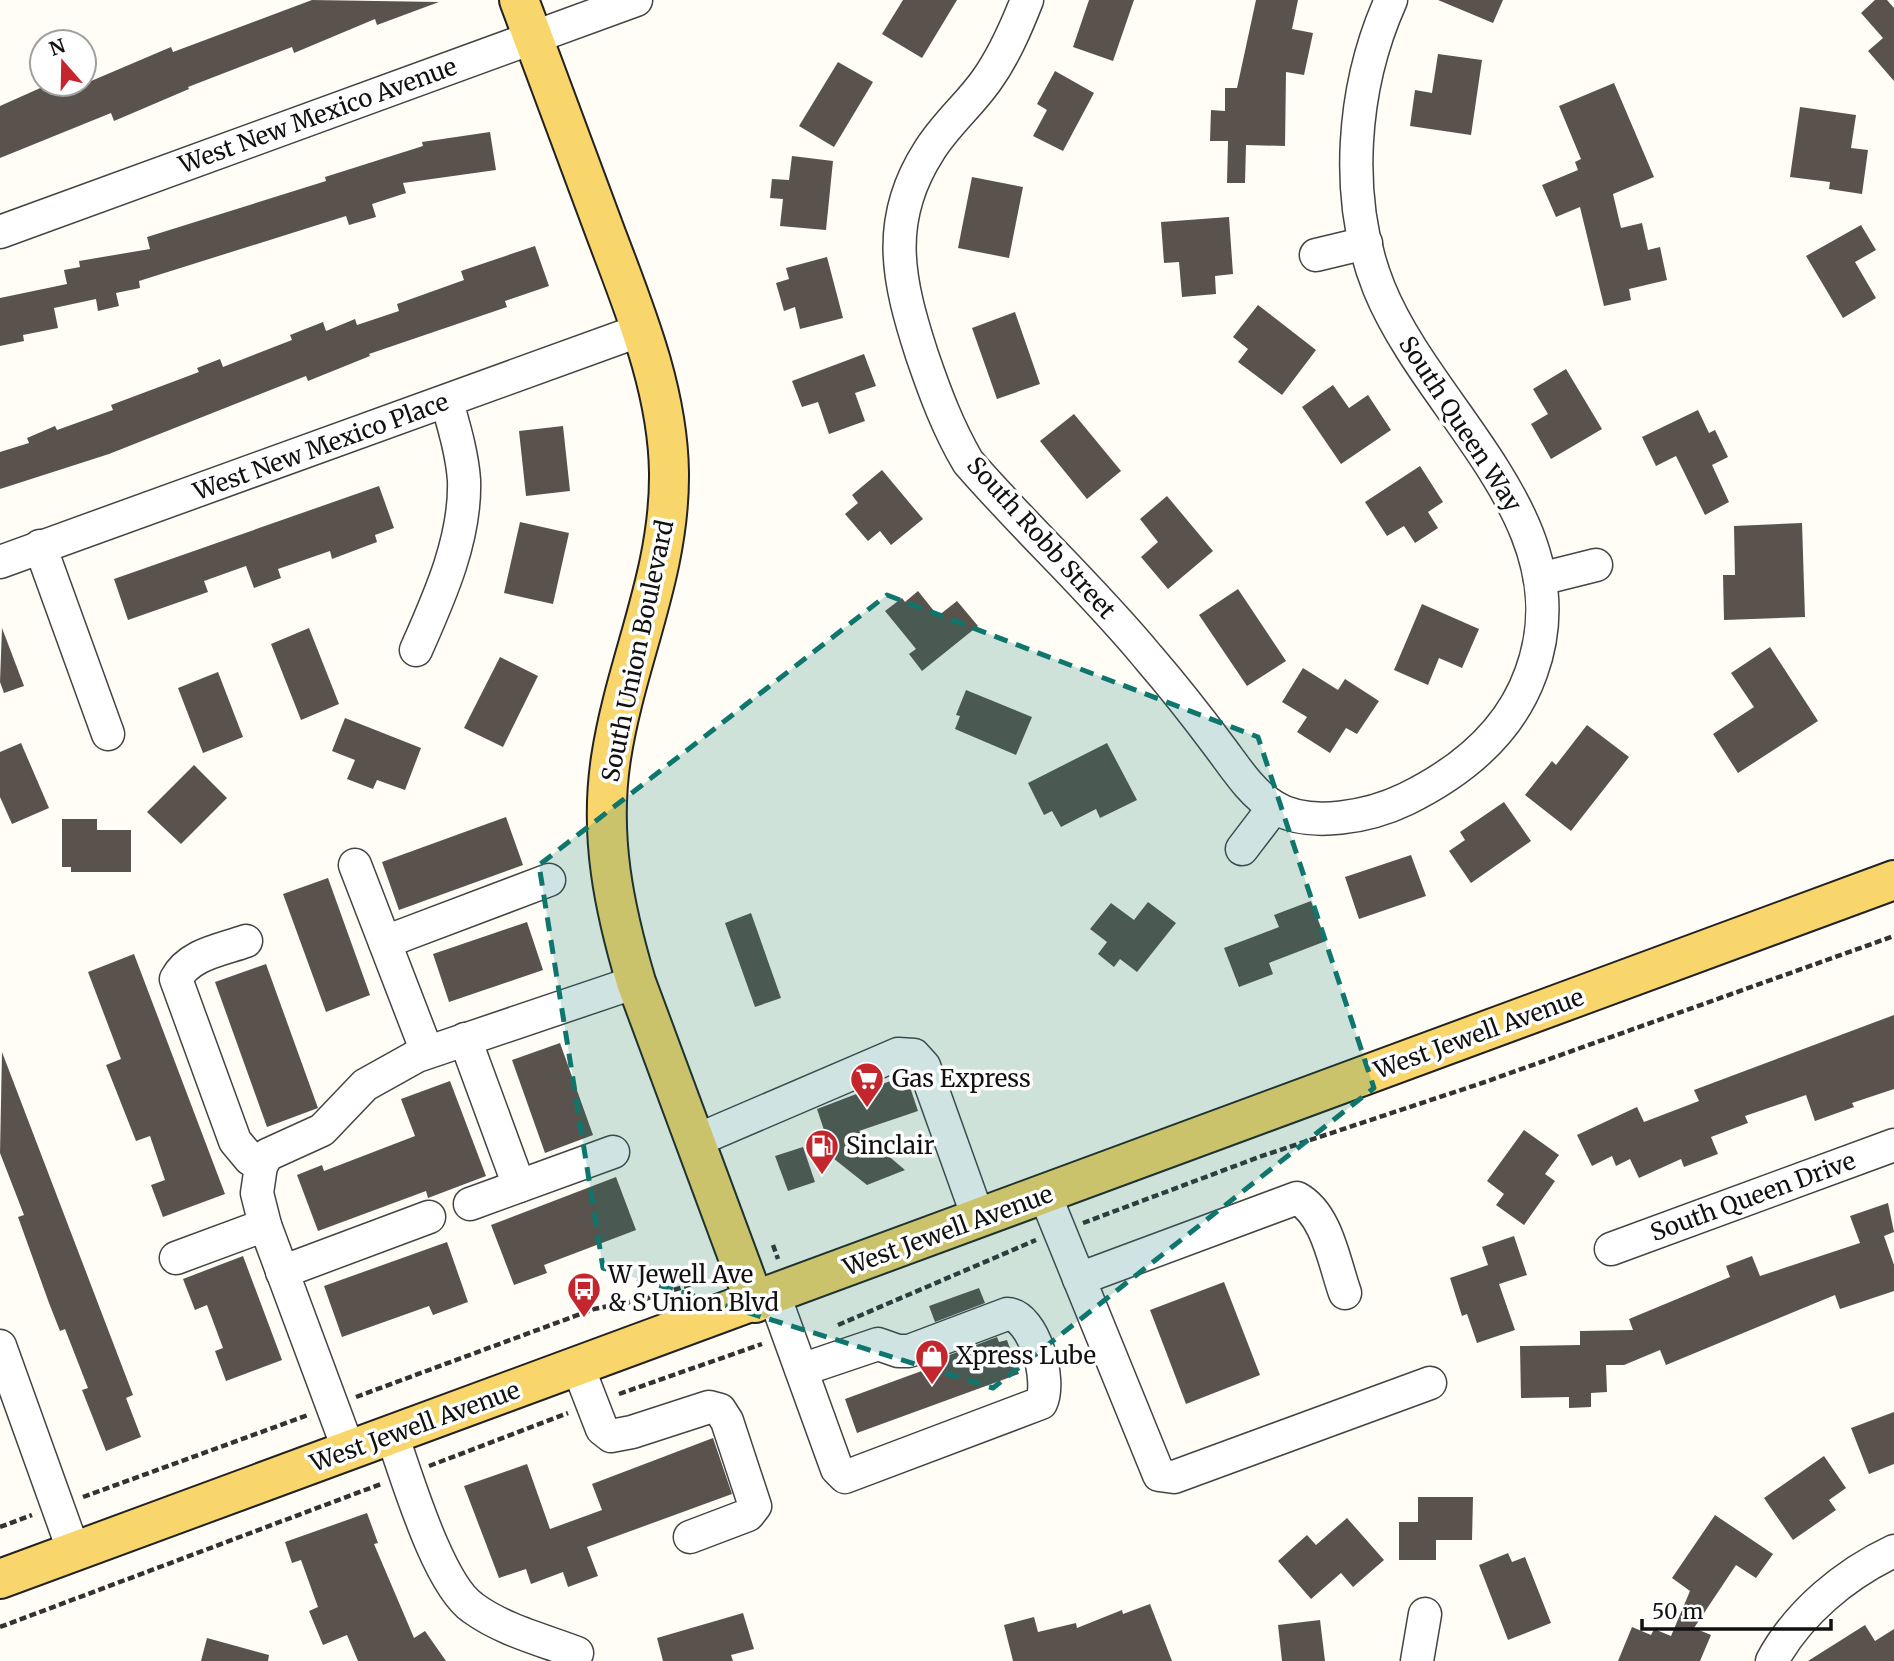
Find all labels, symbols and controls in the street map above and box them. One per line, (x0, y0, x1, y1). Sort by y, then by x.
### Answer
north arrow (28, 28, 98, 98)
text: N (46, 33, 68, 61)
street label: West New Mexico Avenue (174, 51, 461, 181)
street label: South Queen Way (1392, 330, 1529, 517)
street label: West New Mexico Place (188, 386, 453, 507)
street label: South Robb Street (960, 450, 1123, 626)
street label: South Union Boulevard (595, 517, 680, 785)
street label: West Jewell Avenue (1369, 981, 1588, 1086)
supermarket icon: Gas Express (848, 1060, 886, 1109)
place label: Gas Express (892, 1063, 1031, 1094)
fuel station icon: Sinclair (803, 1127, 841, 1176)
place label: Sinclair (846, 1130, 935, 1161)
street label: South Queen Drive (1646, 1145, 1860, 1248)
street label: West Jewell Avenue (838, 1178, 1057, 1283)
place label: W Jewell Ave & S Union Blvd (607, 1259, 779, 1318)
bus stop icon: W Jewell Ave & S Union Blvd (565, 1270, 603, 1319)
shop icon: Xpress Lube (913, 1337, 951, 1386)
place label: Xpress Lube (956, 1340, 1096, 1371)
street label: West Jewell Avenue (305, 1374, 524, 1479)
scale bar (1642, 1588, 1831, 1632)
text: 50 m (1652, 1598, 1703, 1625)

